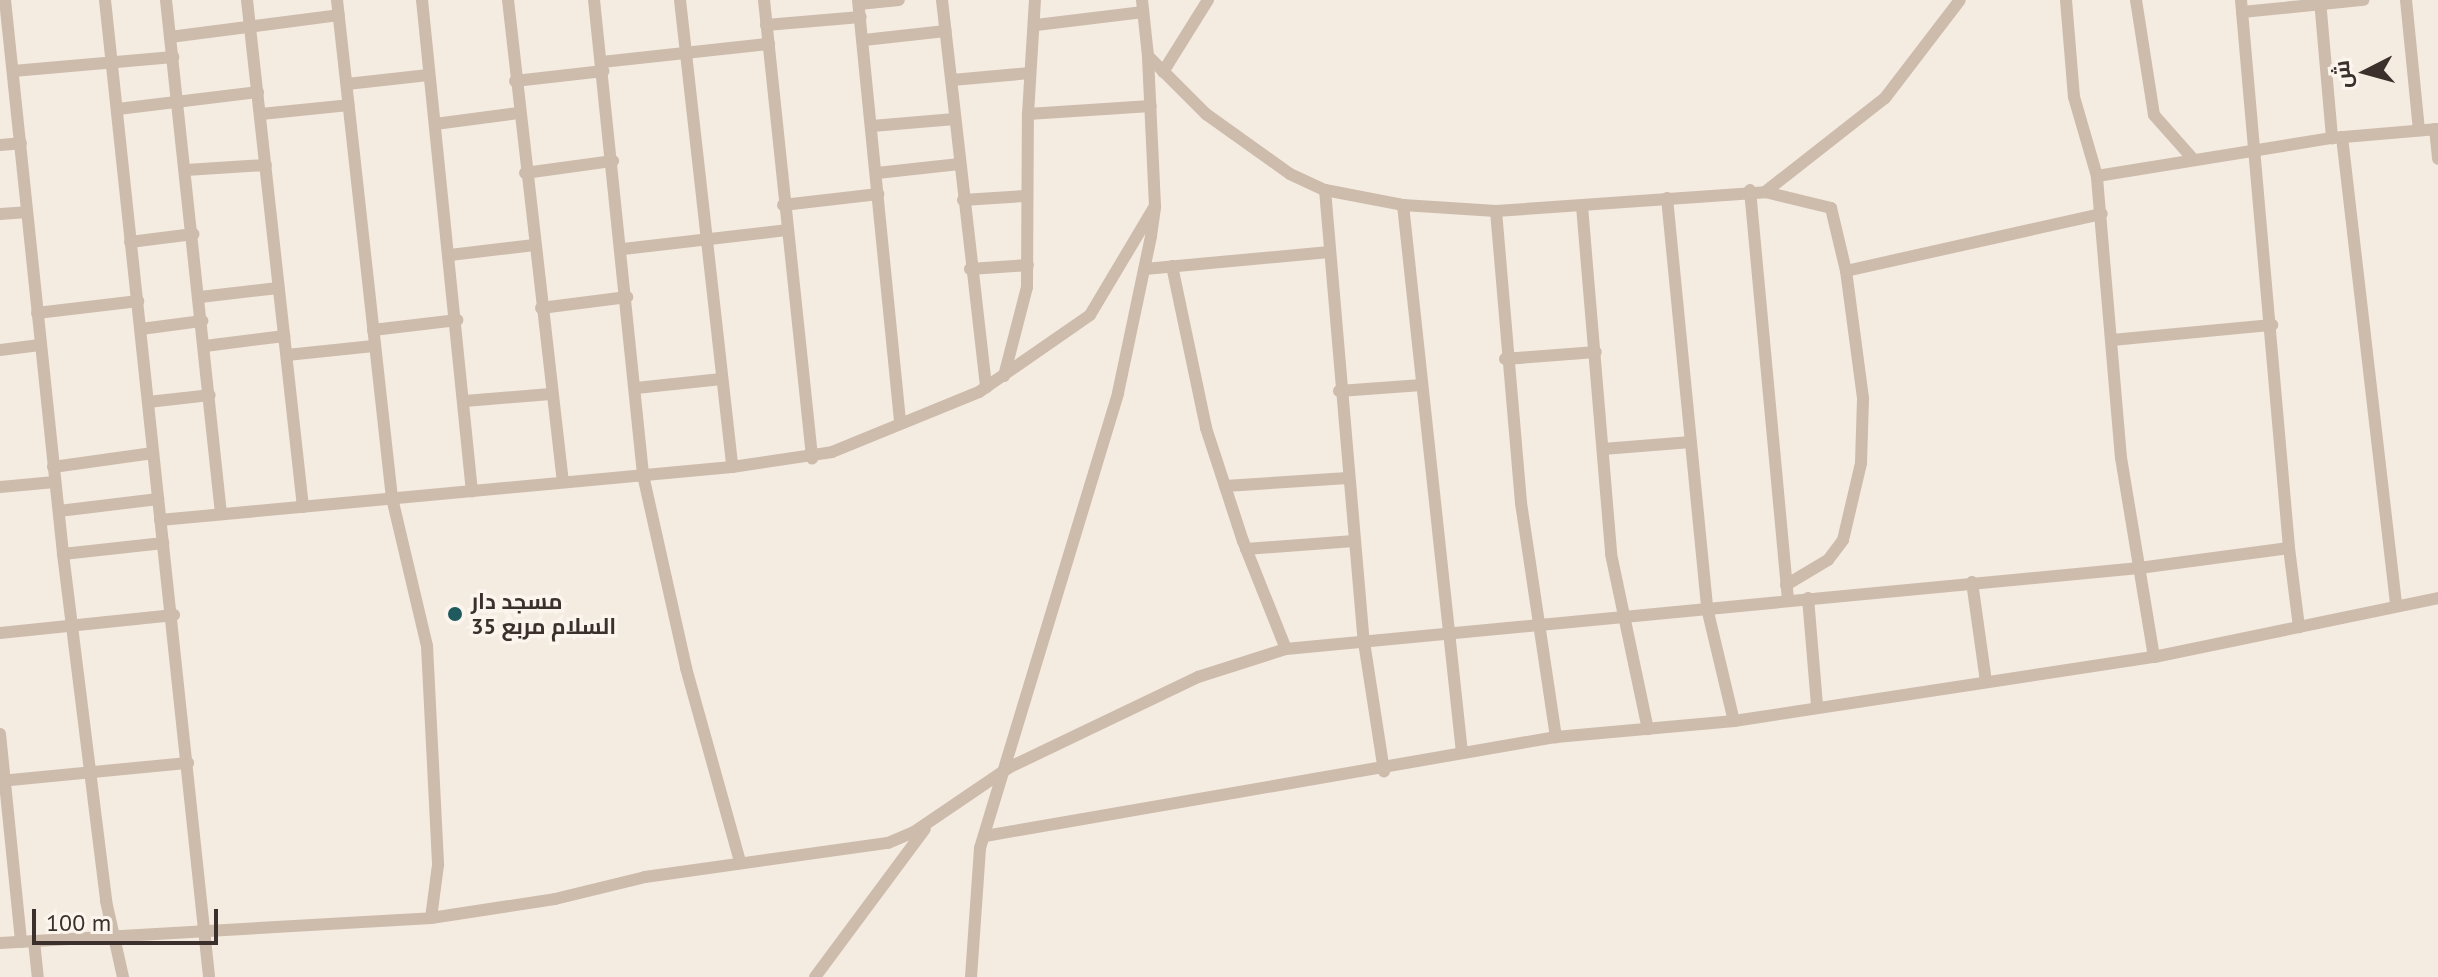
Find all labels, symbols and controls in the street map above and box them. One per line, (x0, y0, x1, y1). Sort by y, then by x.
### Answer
north arrow (2326, 32, 2406, 112)
text: ش (2327, 59, 2358, 90)
place label: مسجد دار السلام مربع 35 (471, 588, 616, 640)
marker: مسجد دار السلام مربع 35 (446, 605, 464, 623)
scale bar (36, 893, 222, 943)
text: 100 m (46, 907, 111, 938)

